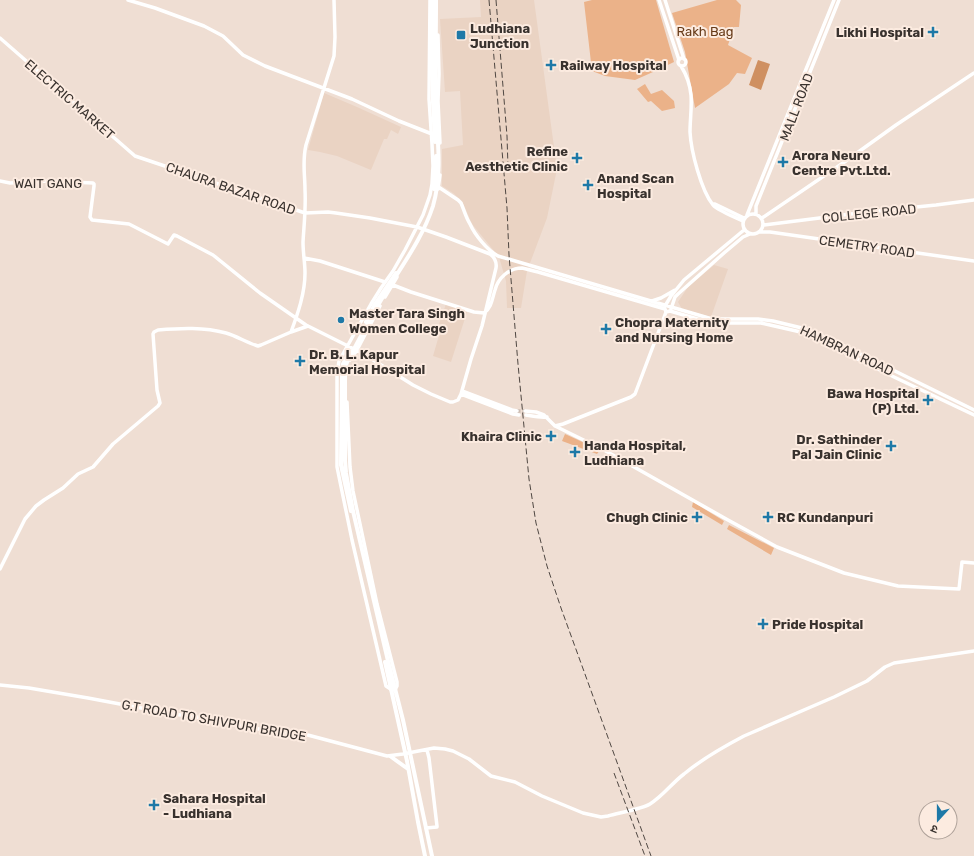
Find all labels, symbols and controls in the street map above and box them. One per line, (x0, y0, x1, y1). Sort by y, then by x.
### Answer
place label: Ludhiana Junction (470, 21, 530, 51)
park label: Rakh Bag (676, 24, 734, 40)
place label: Likhi Hospital (836, 25, 924, 40)
marker: Likhi Hospital (927, 26, 939, 38)
marker: Ludhiana Junction (455, 29, 467, 41)
street label: ELECTRIC MARKET (22, 56, 118, 143)
place label: Railway Hospital (560, 58, 667, 73)
marker: Railway Hospital (545, 59, 557, 71)
street label: MALL ROAD (777, 71, 816, 143)
place label: Refine Aesthetic Clinic (465, 144, 568, 174)
place label: Arora Neuro Centre Pvt.Ltd. (792, 148, 891, 178)
marker: Refine Aesthetic Clinic (571, 152, 583, 164)
marker: Arora Neuro Centre Pvt.Ltd. (777, 156, 789, 168)
street label: CHAURA BAZAR ROAD (164, 159, 298, 218)
place label: Anand Scan Hospital (597, 171, 674, 201)
street label: WAIT GANG (14, 176, 82, 191)
marker: Anand Scan Hospital (582, 179, 594, 191)
street label: COLLEGE ROAD (821, 201, 917, 226)
street label: CEMETRY ROAD (818, 232, 916, 261)
place label: Master Tara Singh Women College (349, 306, 465, 336)
marker: Master Tara Singh Women College (336, 315, 346, 325)
place label: Chopra Maternity and Nursing Home (615, 315, 733, 345)
street label: HAMBRAN ROAD (798, 322, 896, 379)
marker: Chopra Maternity and Nursing Home (600, 323, 612, 335)
place label: Dr. B. L. Kapur Memorial Hospital (309, 347, 425, 377)
marker: Dr. B. L. Kapur Memorial Hospital (294, 355, 306, 367)
place label: Bawa Hospital (P) Ltd. (827, 386, 919, 416)
marker: Bawa Hospital (P) Ltd. (922, 394, 934, 406)
place label: Khaira Clinic (461, 429, 542, 444)
marker: Khaira Clinic (545, 430, 557, 442)
place label: Dr. Sathinder Pal Jain Clinic (792, 432, 882, 462)
place label: Handa Hospital, Ludhiana (584, 438, 687, 468)
marker: Dr. Sathinder Pal Jain Clinic (885, 440, 897, 452)
marker: Handa Hospital, Ludhiana (569, 446, 581, 458)
place label: Chugh Clinic (606, 510, 688, 525)
place label: RC Kundanpuri (777, 510, 873, 525)
marker: Chugh Clinic (691, 511, 703, 523)
marker: RC Kundanpuri (762, 511, 774, 523)
place label: Pride Hospital (772, 617, 863, 632)
marker: Pride Hospital (757, 618, 769, 630)
street label: G.T ROAD TO SHIVPURI BRIDGE (121, 697, 307, 744)
place label: Sahara Hospital - Ludhiana (163, 791, 266, 821)
marker: Sahara Hospital - Ludhiana (148, 799, 160, 811)
north arrow (918, 800, 958, 840)
text: उ (929, 821, 940, 836)

